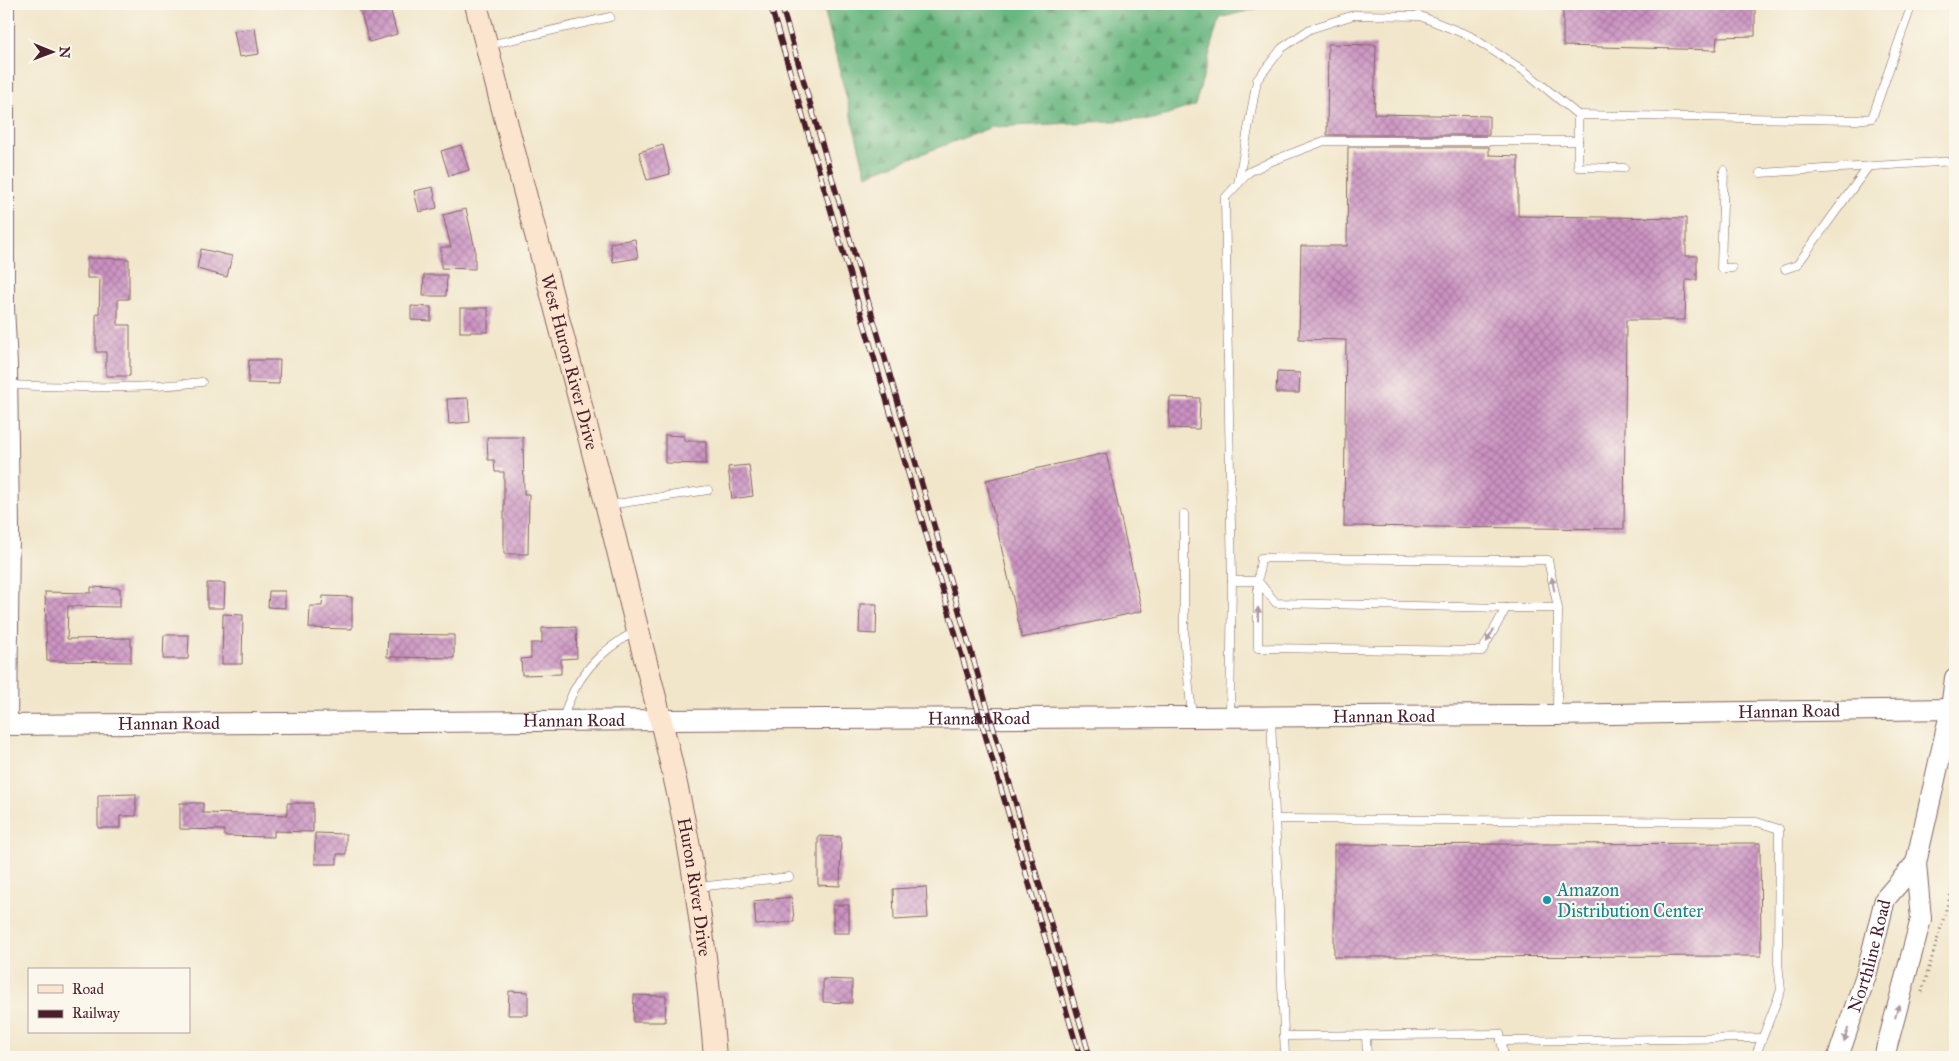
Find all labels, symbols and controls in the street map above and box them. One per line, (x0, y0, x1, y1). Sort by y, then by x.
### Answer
north arrow (28, 28, 78, 78)
text: N (56, 46, 73, 58)
street label: West Huron River Drive (536, 272, 603, 452)
one-way arrow (1549, 577, 1557, 592)
one-way arrow (1254, 606, 1262, 622)
one-way arrow (1486, 630, 1495, 643)
street label: Hannan Road (1738, 699, 1840, 723)
street label: Hannan Road (1333, 705, 1435, 727)
street label: Hannan Road (928, 707, 1030, 730)
street label: Hannan Road (523, 709, 625, 732)
street label: Hannan Road (118, 712, 220, 735)
street label: Huron River Drive (673, 816, 716, 958)
place label: Amazon Distribution Center (1556, 879, 1703, 922)
marker: Amazon Distribution Center (1541, 894, 1553, 906)
street label: Northline Road (1843, 897, 1896, 1015)
legend (28, 968, 190, 1034)
text: Road (72, 980, 104, 998)
one-way arrow (1894, 1003, 1902, 1018)
text: Railway (72, 1004, 121, 1022)
one-way arrow (1842, 1028, 1850, 1043)

